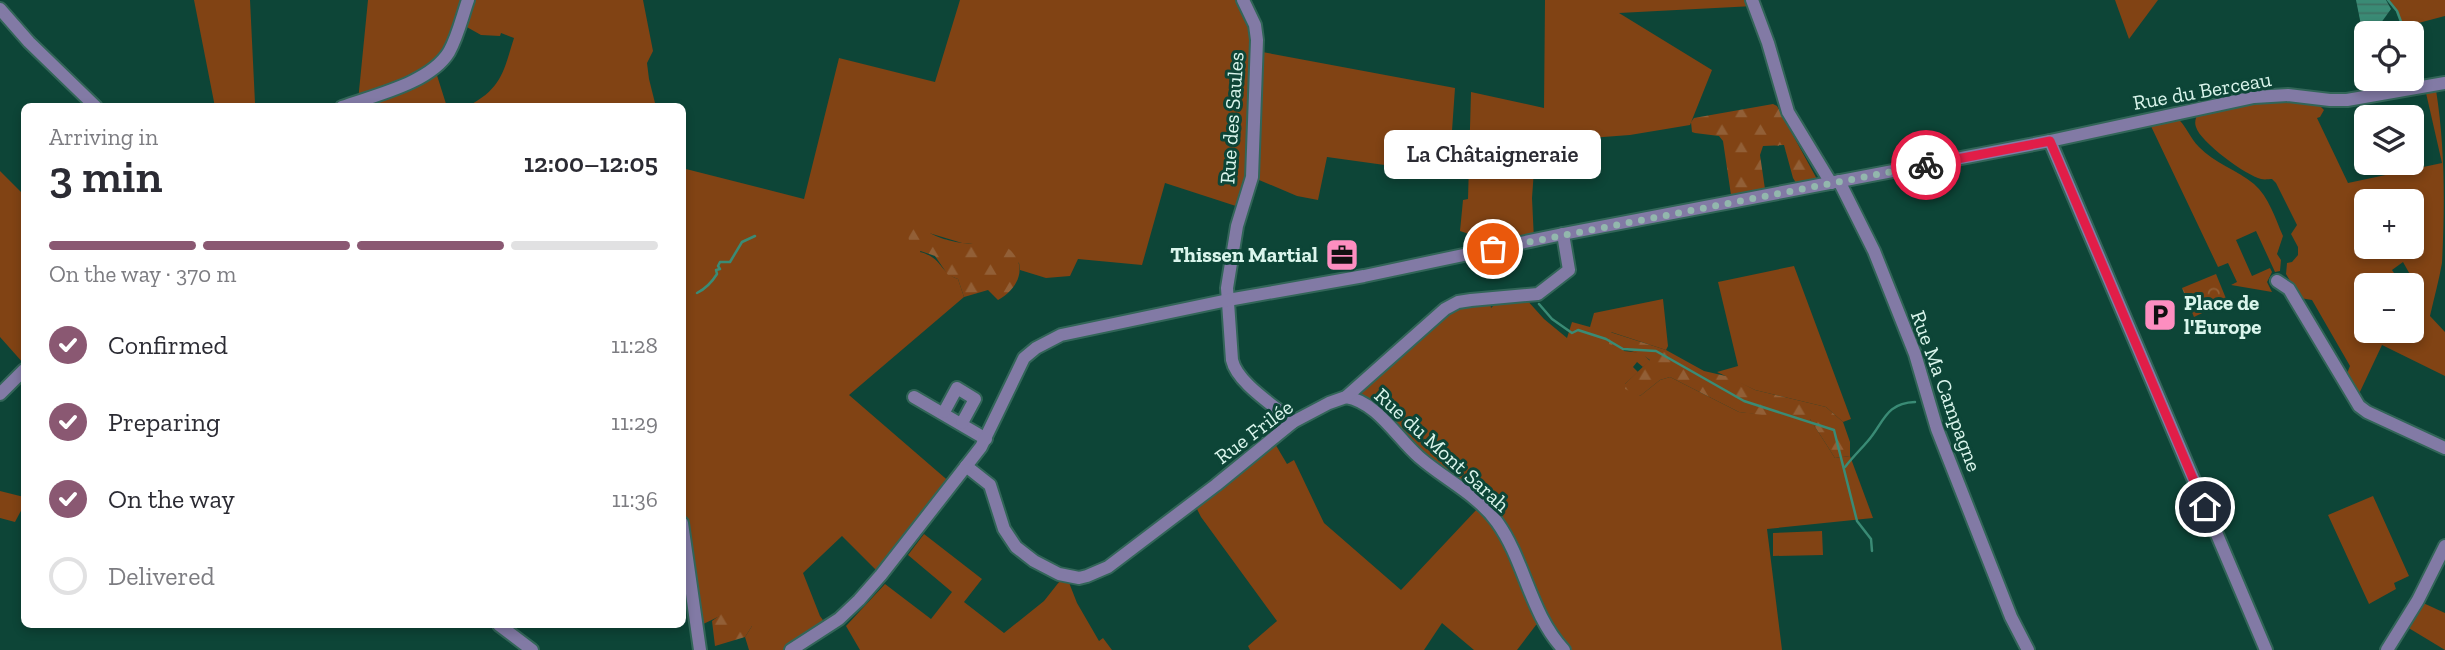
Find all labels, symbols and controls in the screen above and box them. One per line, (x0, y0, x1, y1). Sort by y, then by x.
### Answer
map controls (2354, 21, 2424, 343)
button: locate (2354, 21, 2424, 91)
street label: Rue des Saules (1214, 51, 1249, 185)
street label: Rue du Berceau (2131, 66, 2273, 115)
button: layers (2354, 105, 2424, 175)
text: Arriving in (49, 123, 158, 151)
callout: La Châtaigneraie (1384, 130, 1602, 179)
courier (1891, 130, 1961, 200)
text: La Châtaigneraie (1407, 140, 1578, 168)
icon: bike (1907, 146, 1945, 184)
text: 12:00–12:05 (524, 147, 658, 179)
text: 3 min (49, 149, 162, 204)
button: + (2354, 189, 2424, 259)
pin (1463, 219, 1523, 279)
icon: bag (1474, 230, 1512, 268)
office icon: Thissen Martial (1323, 236, 1361, 274)
place label: Thissen Martial (1170, 242, 1318, 267)
text: On the way · 370 m (49, 260, 236, 288)
button: − (2354, 273, 2424, 343)
place label: Place de l'Europe (2184, 290, 2261, 339)
parking icon: Place de l'Europe (2141, 296, 2179, 334)
street label: Rue Ma Campagne (1906, 307, 1987, 475)
icon: check (49, 326, 87, 364)
text: Confirmed (108, 329, 228, 361)
text: 11:28 (611, 331, 658, 359)
street label: Rue du Mont Sarah (1370, 382, 1515, 517)
street label: Rue Frilée (1210, 394, 1298, 469)
icon: check (49, 403, 87, 441)
text: Preparing (108, 406, 220, 438)
text: 11:29 (611, 408, 658, 436)
pin (2175, 477, 2235, 537)
icon: check (49, 480, 87, 518)
text: On the way (108, 483, 235, 515)
text: 11:36 (612, 485, 658, 513)
icon: home (2186, 488, 2224, 526)
text: Delivered (108, 560, 215, 592)

